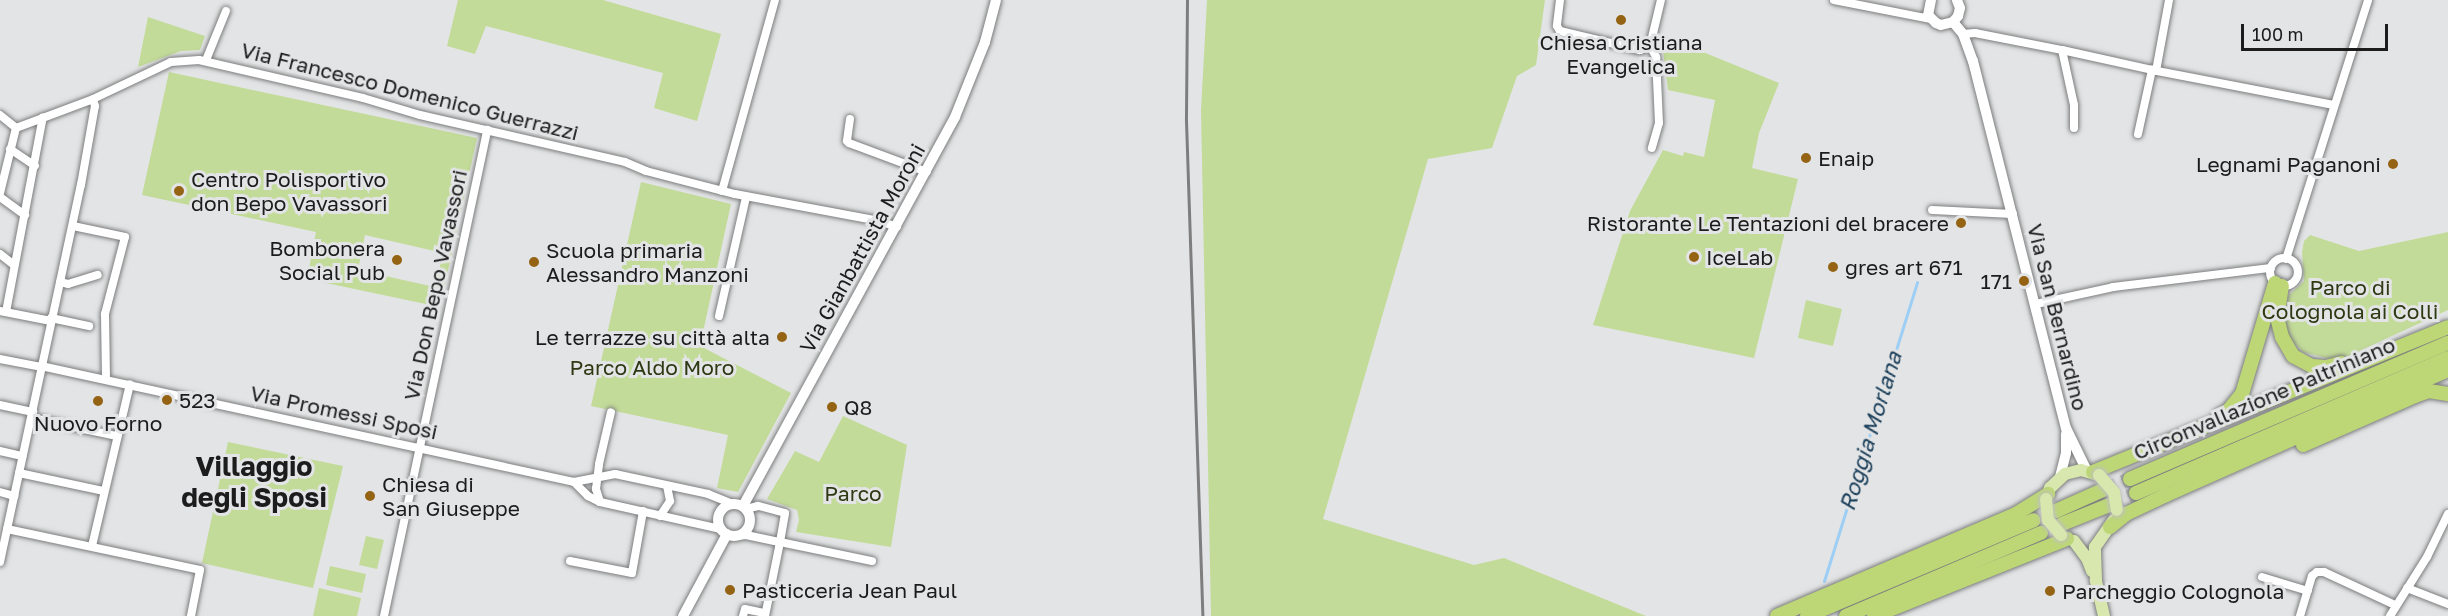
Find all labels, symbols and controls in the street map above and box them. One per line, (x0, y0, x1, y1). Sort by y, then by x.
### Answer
scale bar (2244, 12, 2391, 50)
marker: Chiesa Cristiana Evangelica (1614, 13, 1628, 27)
text: 100 m (2252, 23, 2303, 45)
place label: Chiesa Cristiana Evangelica (1539, 29, 1703, 79)
street label: Via Francesco Domenico Guerrazzi (239, 37, 581, 145)
street label: Via Gianbattista Moroni (794, 139, 930, 357)
place label: Enaip (1818, 145, 1874, 171)
marker: Enaip (1799, 151, 1813, 165)
place label: Legnami Paganoni (2196, 151, 2381, 177)
marker: Legnami Paganoni (2386, 157, 2400, 171)
place label: Centro Polisportivo don Bepo Vavassori (191, 166, 388, 216)
street label: Via Don Bepo Vavassori (398, 167, 472, 403)
marker: Centro Polisportivo don Bepo Vavassori (172, 184, 186, 198)
place label: Ristorante Le Tentazioni del bracere (1587, 210, 1949, 236)
marker: Ristorante Le Tentazioni del bracere (1954, 216, 1968, 230)
street label: Via San Bernardino (2023, 221, 2093, 413)
place label: Bombonera Social Pub (269, 235, 385, 285)
place label: Scuola primaria Alessandro Manzoni (546, 237, 749, 287)
place label: IceLab (1706, 244, 1773, 270)
marker: IceLab (1687, 250, 1701, 264)
marker: Bombonera Social Pub (390, 253, 404, 267)
place label: gres art 671 (1845, 254, 1963, 280)
marker: Scuola primaria Alessandro Manzoni (527, 255, 541, 269)
marker: gres art 671 (1826, 260, 1840, 274)
place label: 171 (1981, 268, 2012, 294)
marker: 171 (2017, 274, 2031, 288)
park label: Parco di Colognola ai Colli (2262, 274, 2438, 324)
place label: Le terrazze su città alta (535, 324, 770, 350)
marker: Le terrazze su città alta (775, 330, 789, 344)
street label: Circonvallazione Paltriniano (2129, 331, 2399, 465)
water label: Roggia Morlana (1833, 348, 1907, 514)
park label: Parco Aldo Moro (570, 354, 734, 380)
street label: Via Promessi Sposi (248, 380, 440, 444)
place label: 523 (179, 387, 216, 413)
marker: 523 (160, 393, 174, 407)
marker: Nuovo Forno (91, 394, 105, 408)
place label: Q8 (844, 394, 872, 420)
marker: Q8 (825, 400, 839, 414)
place label: Nuovo Forno (34, 410, 162, 436)
district label: Villaggio degli Sposi (181, 450, 327, 513)
place label: Chiesa di San Giuseppe (382, 471, 520, 521)
park label: Parco (824, 480, 882, 506)
marker: Chiesa di San Giuseppe (363, 489, 377, 503)
place label: Pasticceria Jean Paul (742, 577, 957, 603)
place label: Parcheggio Colognola (2062, 578, 2284, 604)
marker: Pasticceria Jean Paul (723, 583, 737, 597)
marker: Parcheggio Colognola (2043, 584, 2057, 598)

